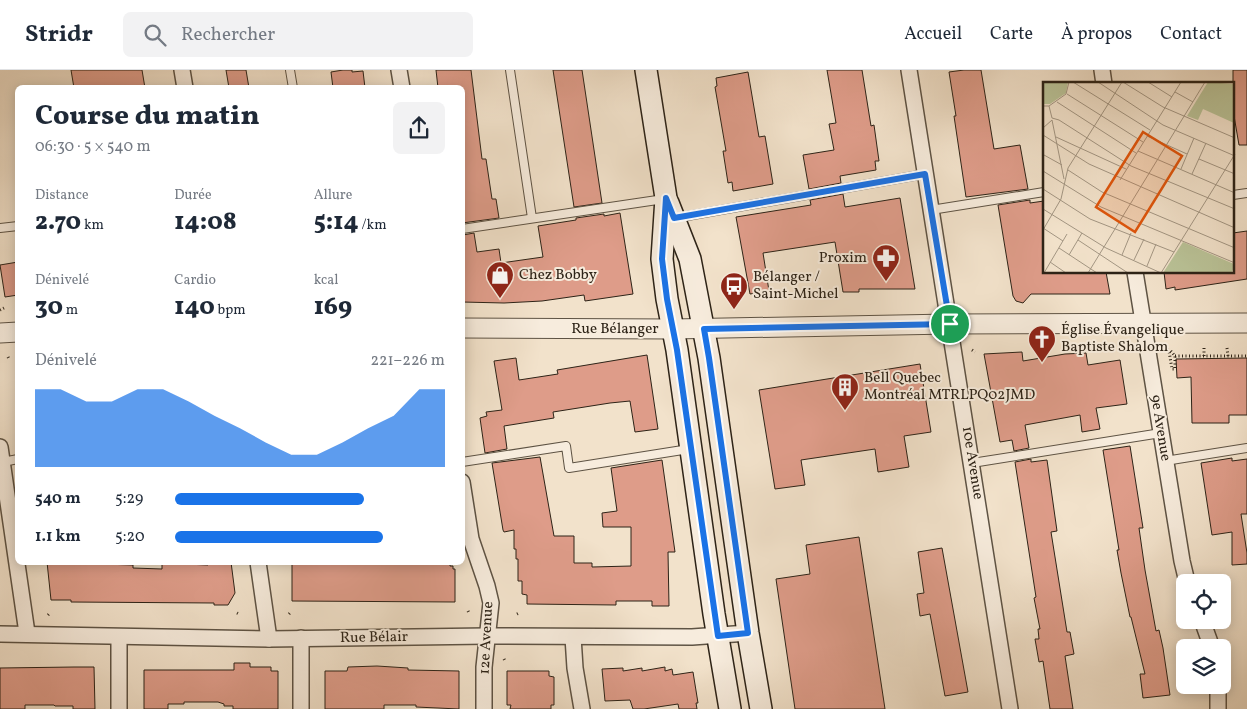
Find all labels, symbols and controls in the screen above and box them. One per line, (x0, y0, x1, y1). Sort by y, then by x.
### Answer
search box (123, 12, 473, 57)
text: Stridr (25, 18, 93, 52)
icon: search (141, 21, 169, 49)
text: Rechercher (181, 22, 275, 48)
text: Accueil (904, 22, 962, 47)
text: Carte (990, 22, 1033, 47)
text: À propos (1061, 22, 1132, 47)
text: Contact (1160, 22, 1222, 47)
inset map (1043, 82, 1234, 274)
text: Course du matin (35, 97, 260, 136)
button: share (393, 102, 445, 154)
text: 06:30 · 5 × 540 m (35, 136, 151, 158)
text: Distance (35, 186, 89, 205)
text: Durée (174, 186, 212, 205)
text: Allure (314, 186, 352, 205)
text: 2.70 (35, 205, 81, 240)
text: 14:08 (174, 205, 237, 240)
text: 5:14 (314, 205, 359, 240)
text: km (81, 216, 104, 235)
text: /km (359, 216, 387, 235)
pharmacy icon: Proxim (871, 243, 901, 282)
place label: Proxim (819, 248, 867, 269)
shop icon: Chez Bobby (485, 260, 515, 299)
place label: Chez Bobby (519, 265, 597, 286)
place label: Bélanger / Saint-Michel (753, 267, 839, 305)
text: Dénivelé (35, 271, 89, 290)
text: Cardio (174, 271, 216, 290)
text: kcal (314, 271, 339, 290)
bus stop icon: Bélanger / Saint-Michel (719, 271, 749, 310)
text: 30 (35, 290, 63, 325)
text: 140 (174, 290, 215, 325)
text: 169 (314, 290, 352, 325)
text: m (63, 301, 78, 320)
text: bpm (215, 301, 246, 320)
pin (929, 303, 971, 345)
icon: arrive (936, 310, 964, 338)
street label: Rue Bélanger (571, 319, 659, 340)
place label: Église Évangelique Baptiste Shalom (1061, 320, 1184, 358)
church icon: Église Évangelique Baptiste Shalom (1027, 324, 1057, 363)
text: Dénivelé (35, 350, 97, 372)
text: 221–226 m (370, 350, 445, 372)
place label: Bell Quebec Montréal MTRLPQ02JMD (864, 368, 1035, 406)
building icon: Bell Quebec Montréal MTRLPQ02JMD (830, 372, 860, 411)
street label: 9e Avenue (1144, 393, 1176, 463)
street label: 10e Avenue (956, 425, 988, 501)
text: 540 m (35, 488, 81, 510)
text: 5:29 (115, 488, 143, 510)
text: 1.1 km (35, 526, 81, 548)
text: 5:20 (115, 526, 145, 548)
map controls (1176, 574, 1231, 694)
button: locate (1176, 574, 1231, 629)
street label: 12e Avenue (475, 601, 499, 675)
street label: Rue Bélair (340, 627, 408, 649)
button: layers (1176, 639, 1231, 694)

